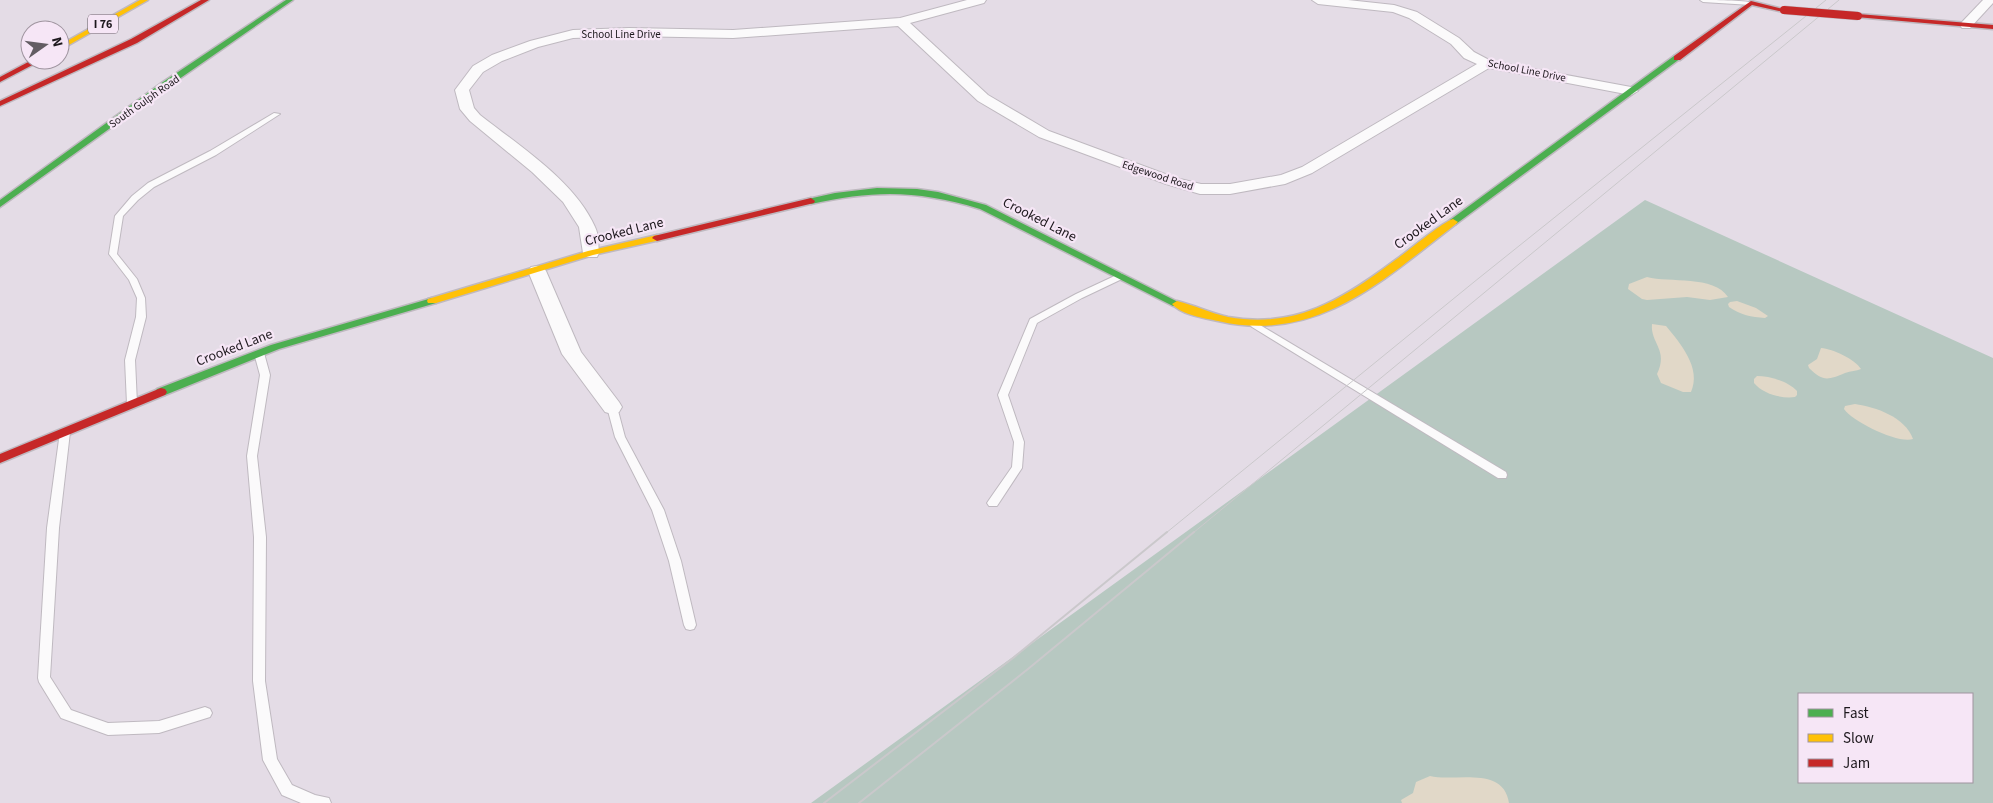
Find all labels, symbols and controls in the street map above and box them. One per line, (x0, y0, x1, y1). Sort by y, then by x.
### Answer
road number: I 76 (88, 14, 118, 34)
north arrow (20, 20, 70, 70)
street label: School Line Drive (581, 27, 661, 42)
text: N (46, 35, 67, 49)
street label: School Line Drive (1487, 56, 1568, 86)
street label: South Gulph Road (106, 71, 183, 131)
street label: Edgewood Road (1120, 157, 1196, 194)
street label: Crooked Lane (1390, 191, 1467, 255)
street label: Crooked Lane (999, 193, 1080, 247)
street label: Crooked Lane (583, 213, 666, 251)
street label: Crooked Lane (193, 324, 276, 372)
legend (1798, 693, 1973, 783)
text: Fast (1843, 703, 1869, 724)
text: Slow (1843, 728, 1874, 749)
text: Jam (1843, 753, 1870, 774)

